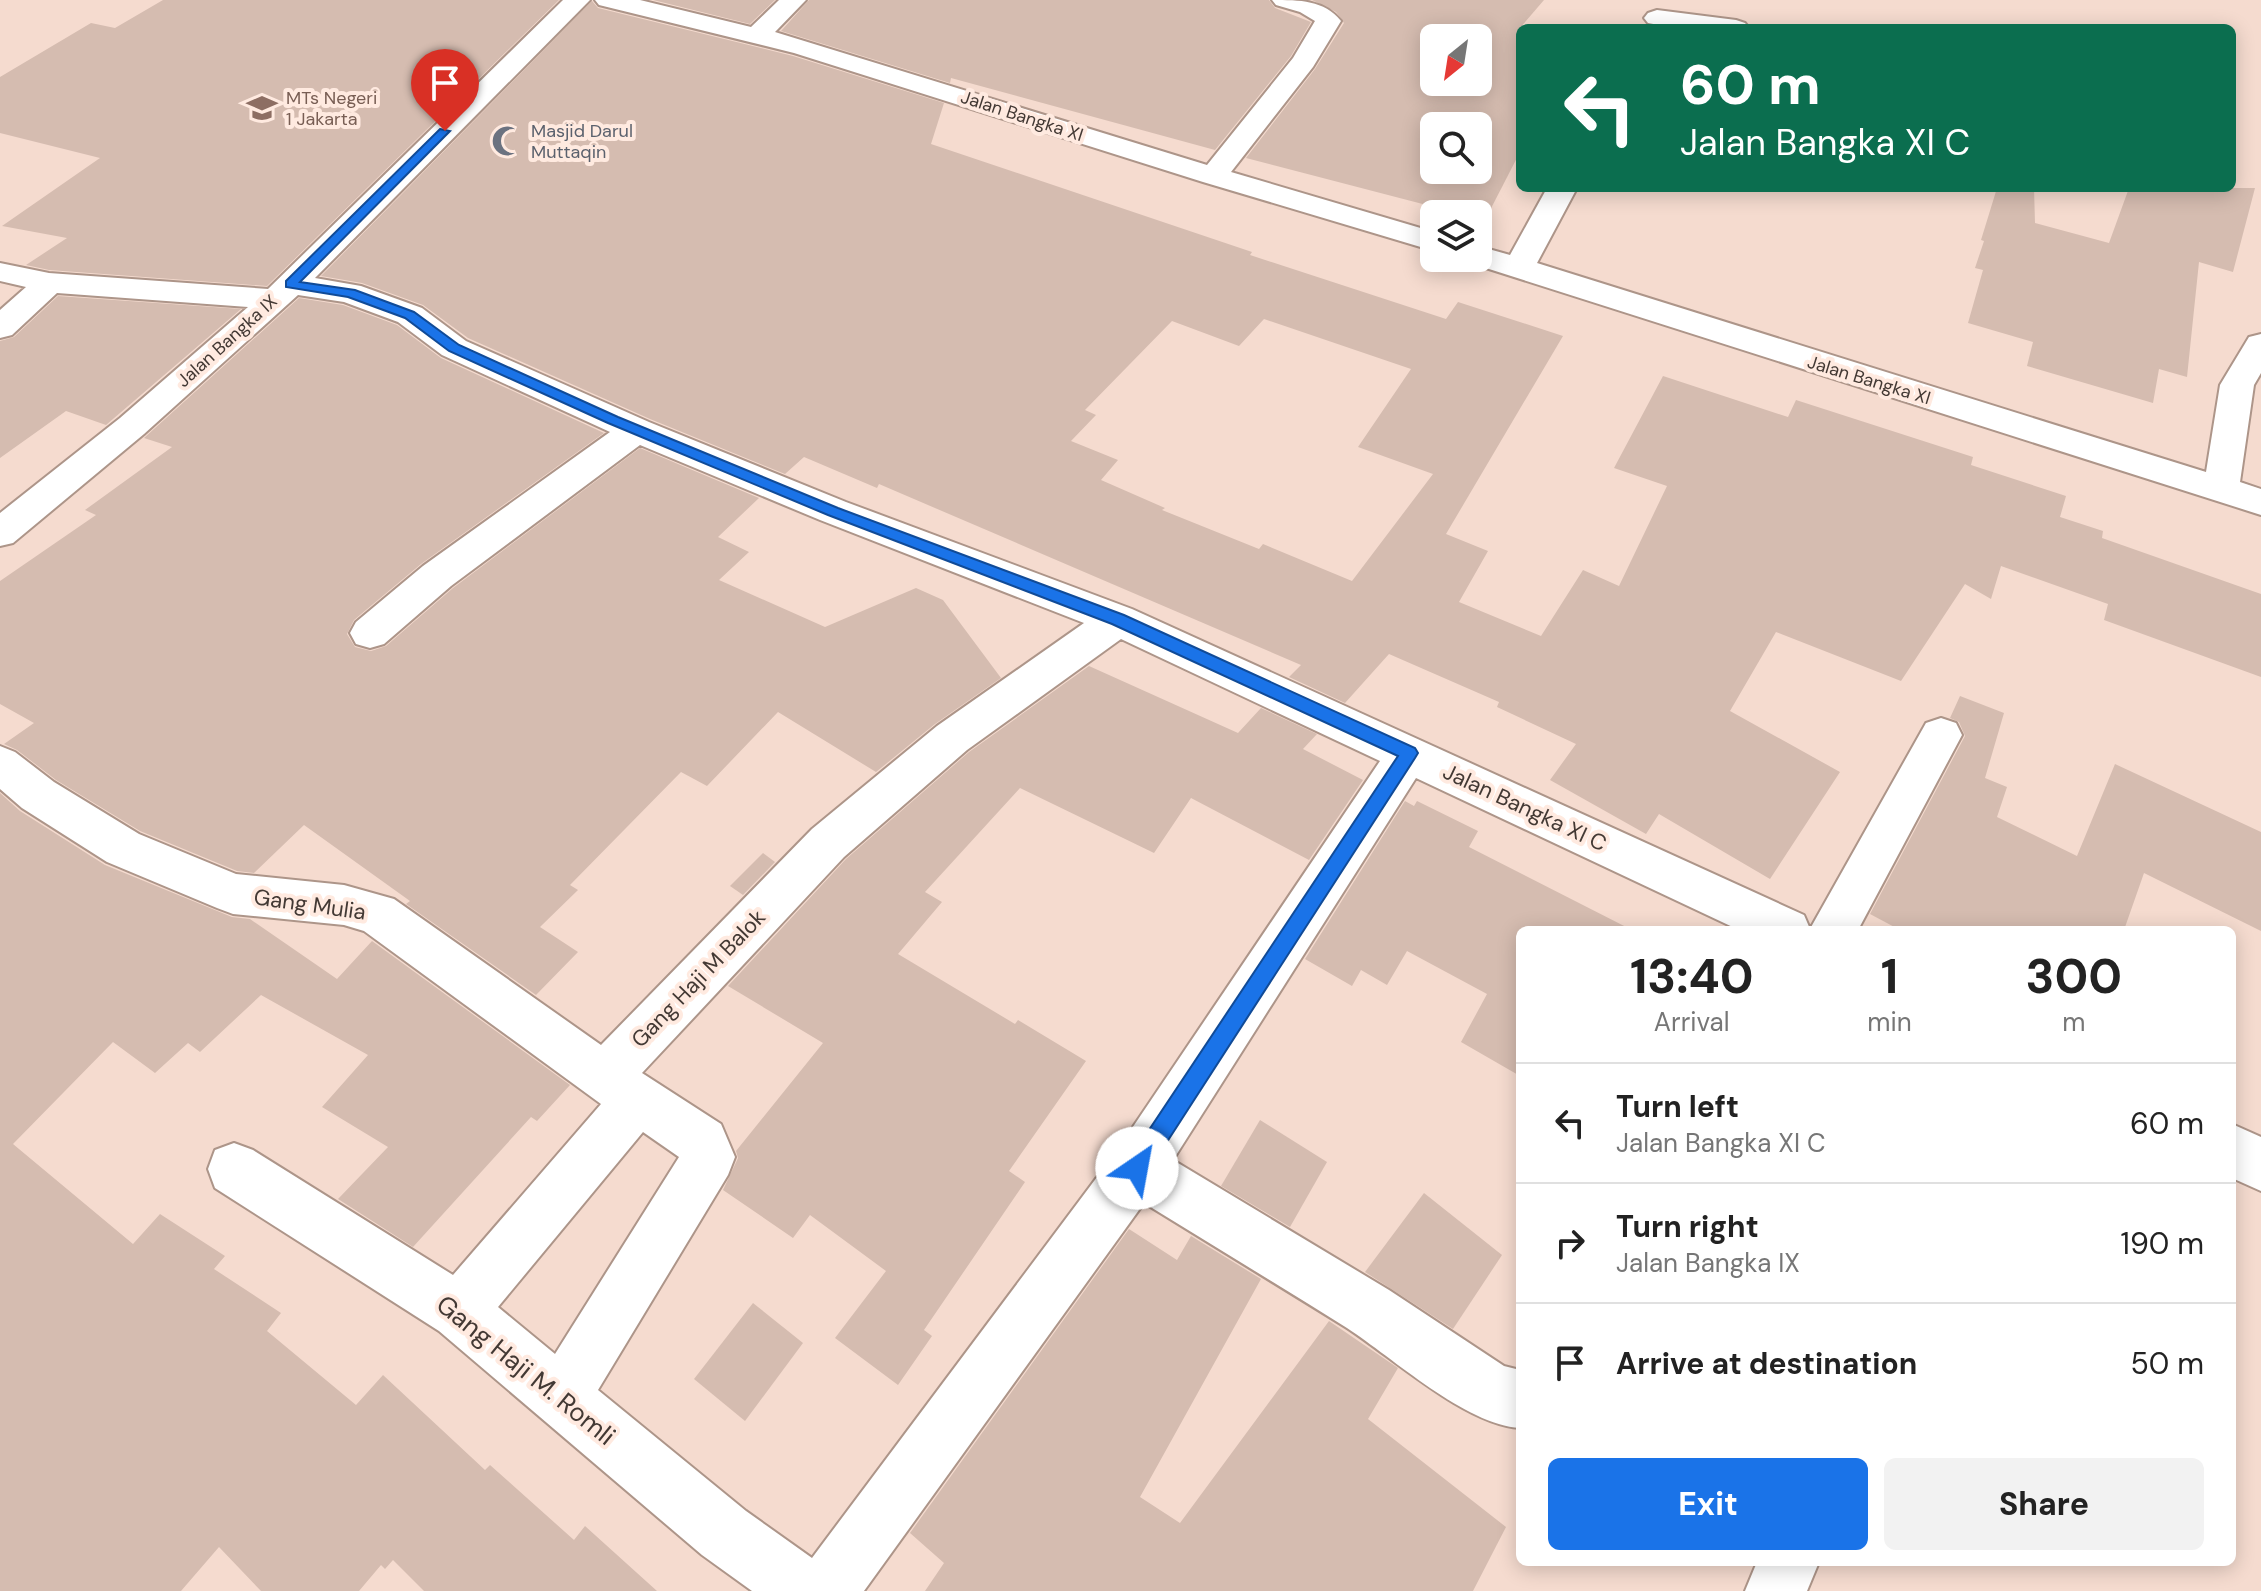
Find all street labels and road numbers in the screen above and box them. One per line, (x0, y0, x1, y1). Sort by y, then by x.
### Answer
street label: Jalan Bangka XI (958, 85, 1086, 147)
street label: Jalan Bangka IX (172, 289, 282, 393)
street label: Jalan Bangka XI (1805, 350, 1933, 410)
street label: Jalan Bangka XI C (1438, 757, 1611, 858)
street label: Gang Mulia (252, 882, 368, 927)
street label: Gang Haji M Balok (625, 903, 772, 1054)
street label: Gang Haji M. Romli (430, 1287, 622, 1453)

